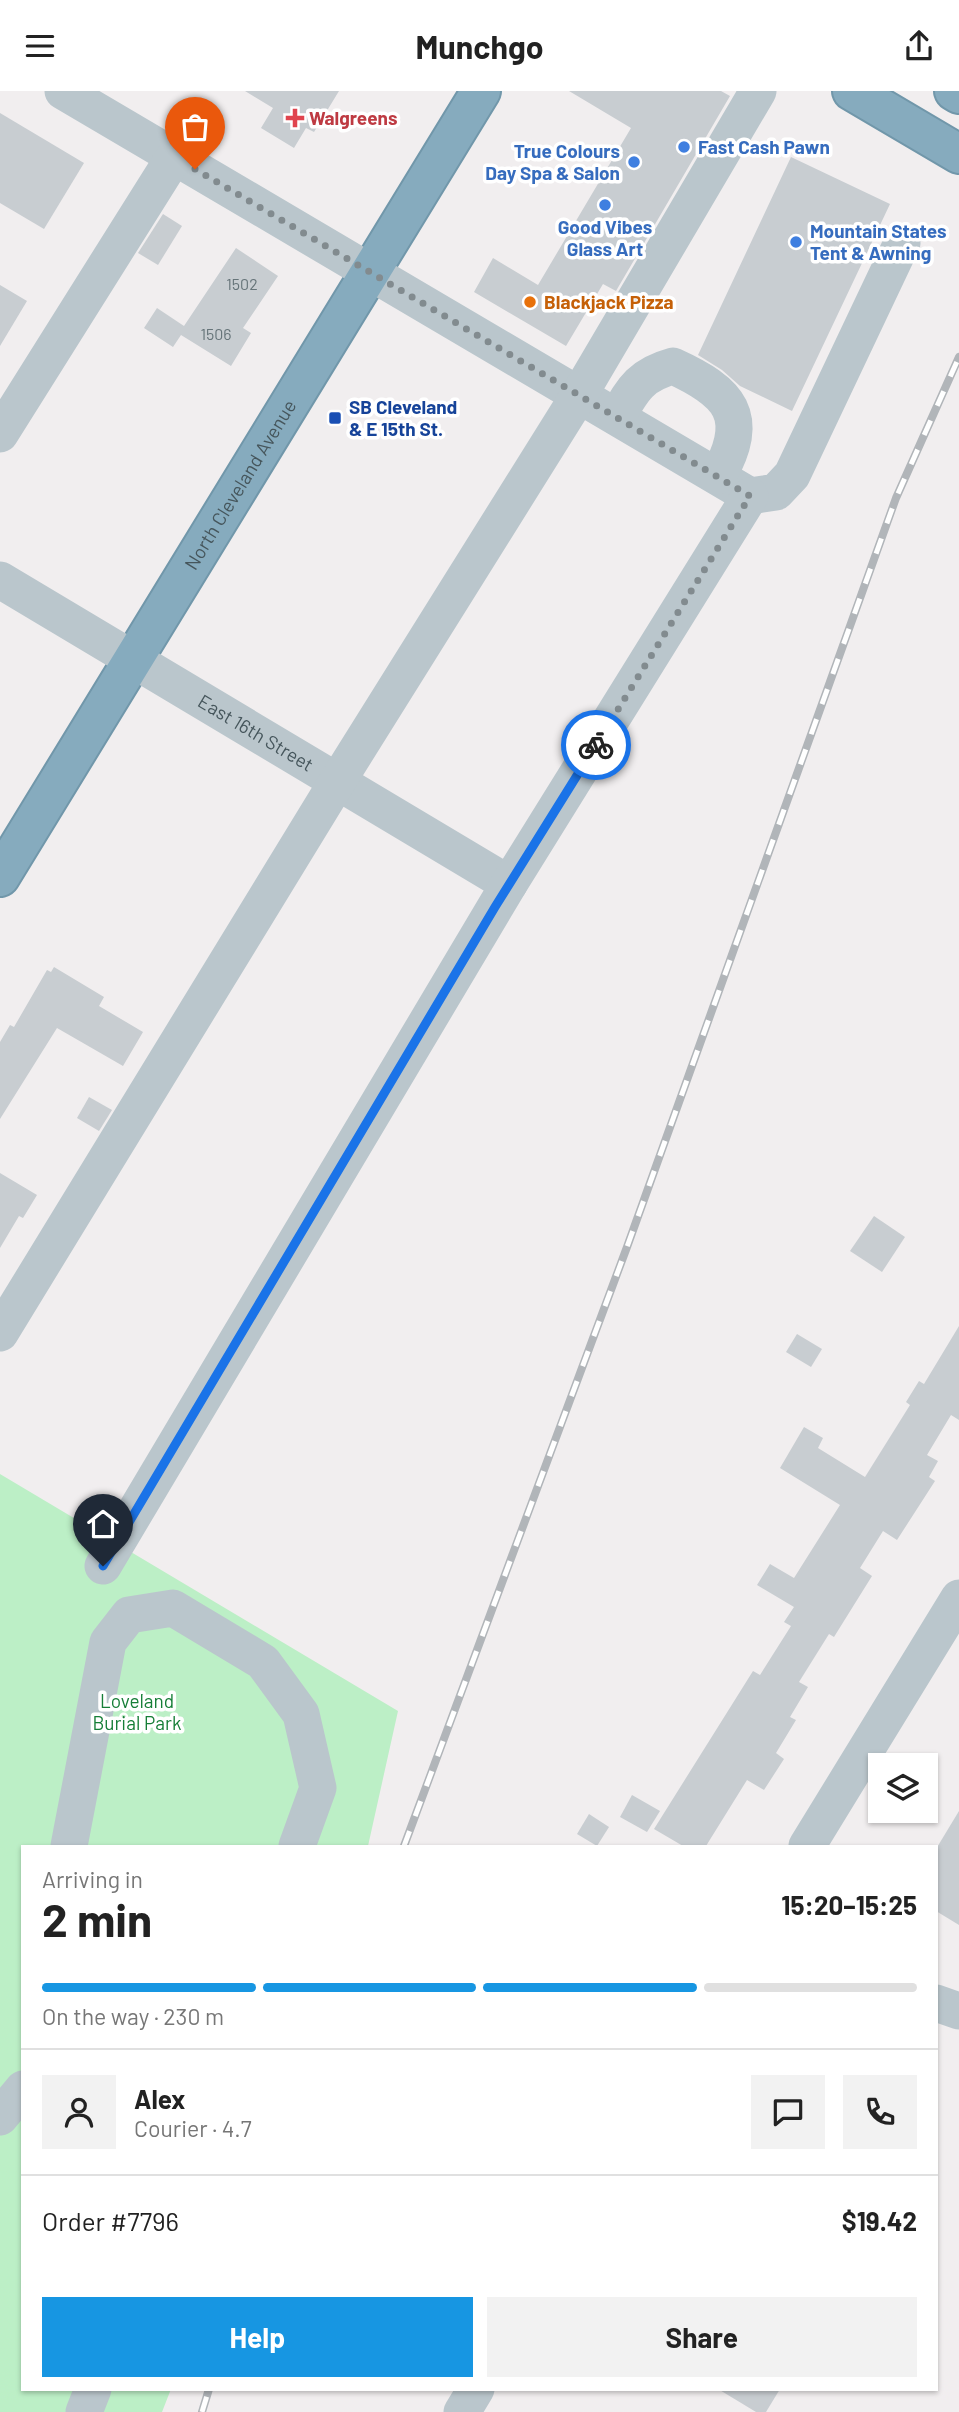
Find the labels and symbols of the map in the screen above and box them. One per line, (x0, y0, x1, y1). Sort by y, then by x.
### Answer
pin (165, 97, 225, 169)
place label: Walgreens (309, 106, 397, 129)
marker: Walgreens (287, 110, 303, 126)
place label: Fast Cash Pawn (698, 135, 830, 158)
place label: True Colours Day Spa & Salon (485, 139, 620, 184)
marker: Fast Cash Pawn (676, 139, 692, 155)
marker: True Colours Day Spa & Salon (626, 154, 642, 170)
marker: Good Vibes Glass Art (597, 197, 613, 213)
place label: Good Vibes Glass Art (558, 215, 652, 260)
place label: Mountain States Tent & Awning (810, 219, 946, 264)
marker: Mountain States Tent & Awning (788, 234, 804, 250)
house number: 1502 (226, 274, 258, 293)
place label: Blackjack Pizza (544, 290, 673, 313)
marker: Blackjack Pizza (522, 294, 538, 310)
house number: 1506 (200, 324, 232, 343)
street label: North Cleveland Avenue (179, 395, 300, 573)
place label: SB Cleveland & E 15th St. (349, 395, 457, 440)
marker: SB Cleveland & E 15th St. (327, 410, 343, 426)
street label: East 16th Street (194, 689, 318, 776)
courier (561, 710, 631, 780)
pin (73, 1494, 133, 1566)
park label: Loveland Burial Park (93, 1689, 181, 1734)

